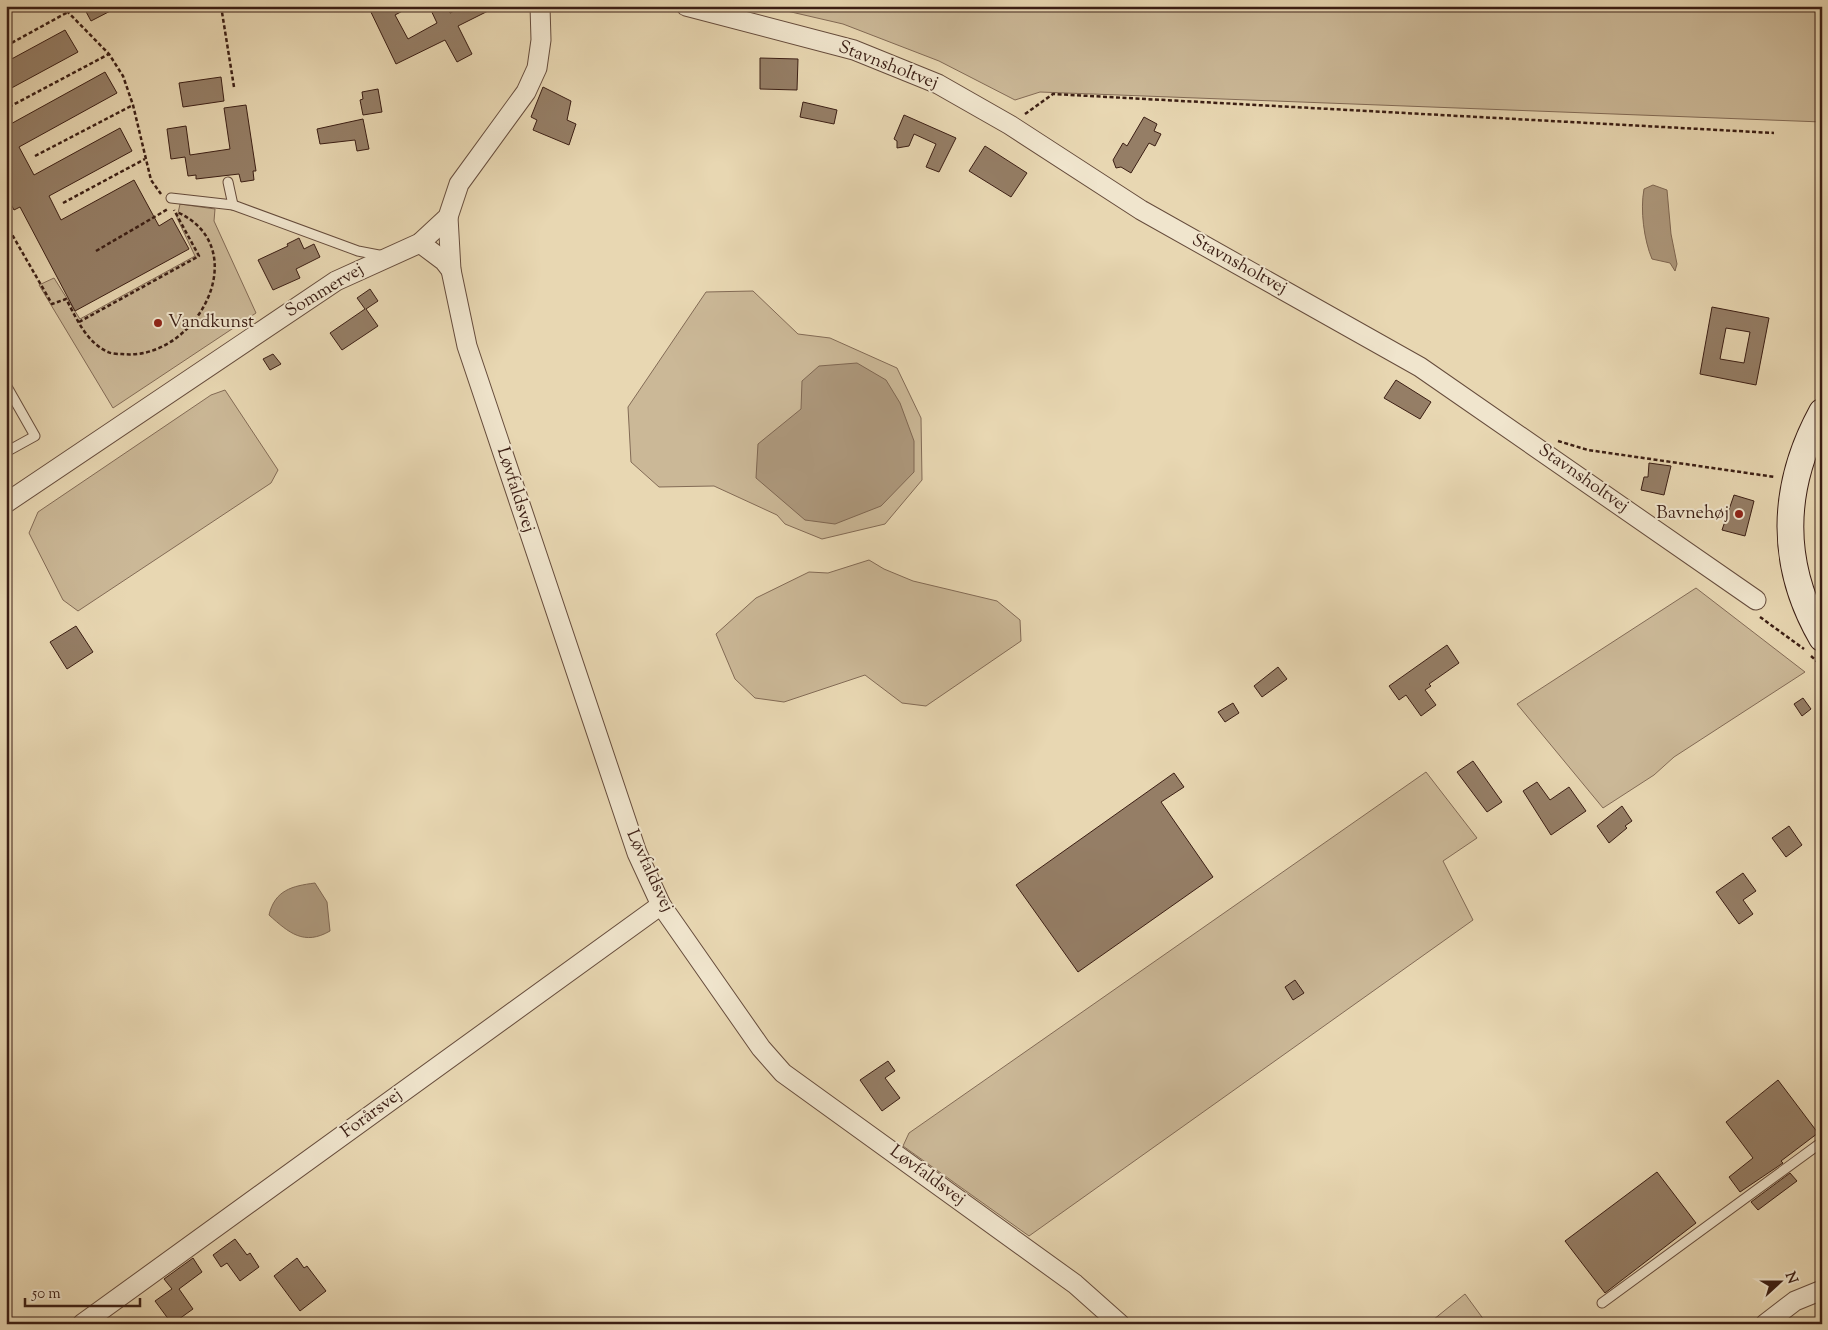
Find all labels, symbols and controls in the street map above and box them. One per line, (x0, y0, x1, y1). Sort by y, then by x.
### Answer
street label: Stavnsholtvej (834, 35, 942, 97)
street label: Stavnsholtvej (1187, 228, 1291, 302)
street label: Sommervej (281, 257, 369, 325)
place label: Vandkunst (168, 310, 254, 336)
marker: Vandkunst (152, 317, 164, 329)
street label: Stavnsholtvej (1532, 438, 1634, 520)
street label: Løvfaldsvej (489, 444, 541, 536)
place label: Bavnehøj (1656, 501, 1729, 527)
marker: Bavnehøj (1733, 508, 1745, 520)
street label: Løvfaldsvej (619, 825, 679, 917)
street label: Forårsvej (336, 1083, 408, 1145)
street label: Løvfaldsvej (884, 1140, 970, 1212)
north arrow (1756, 1258, 1806, 1308)
text: N (1779, 1269, 1802, 1287)
scale bar (25, 1275, 140, 1307)
text: 50 m (31, 1284, 61, 1305)

